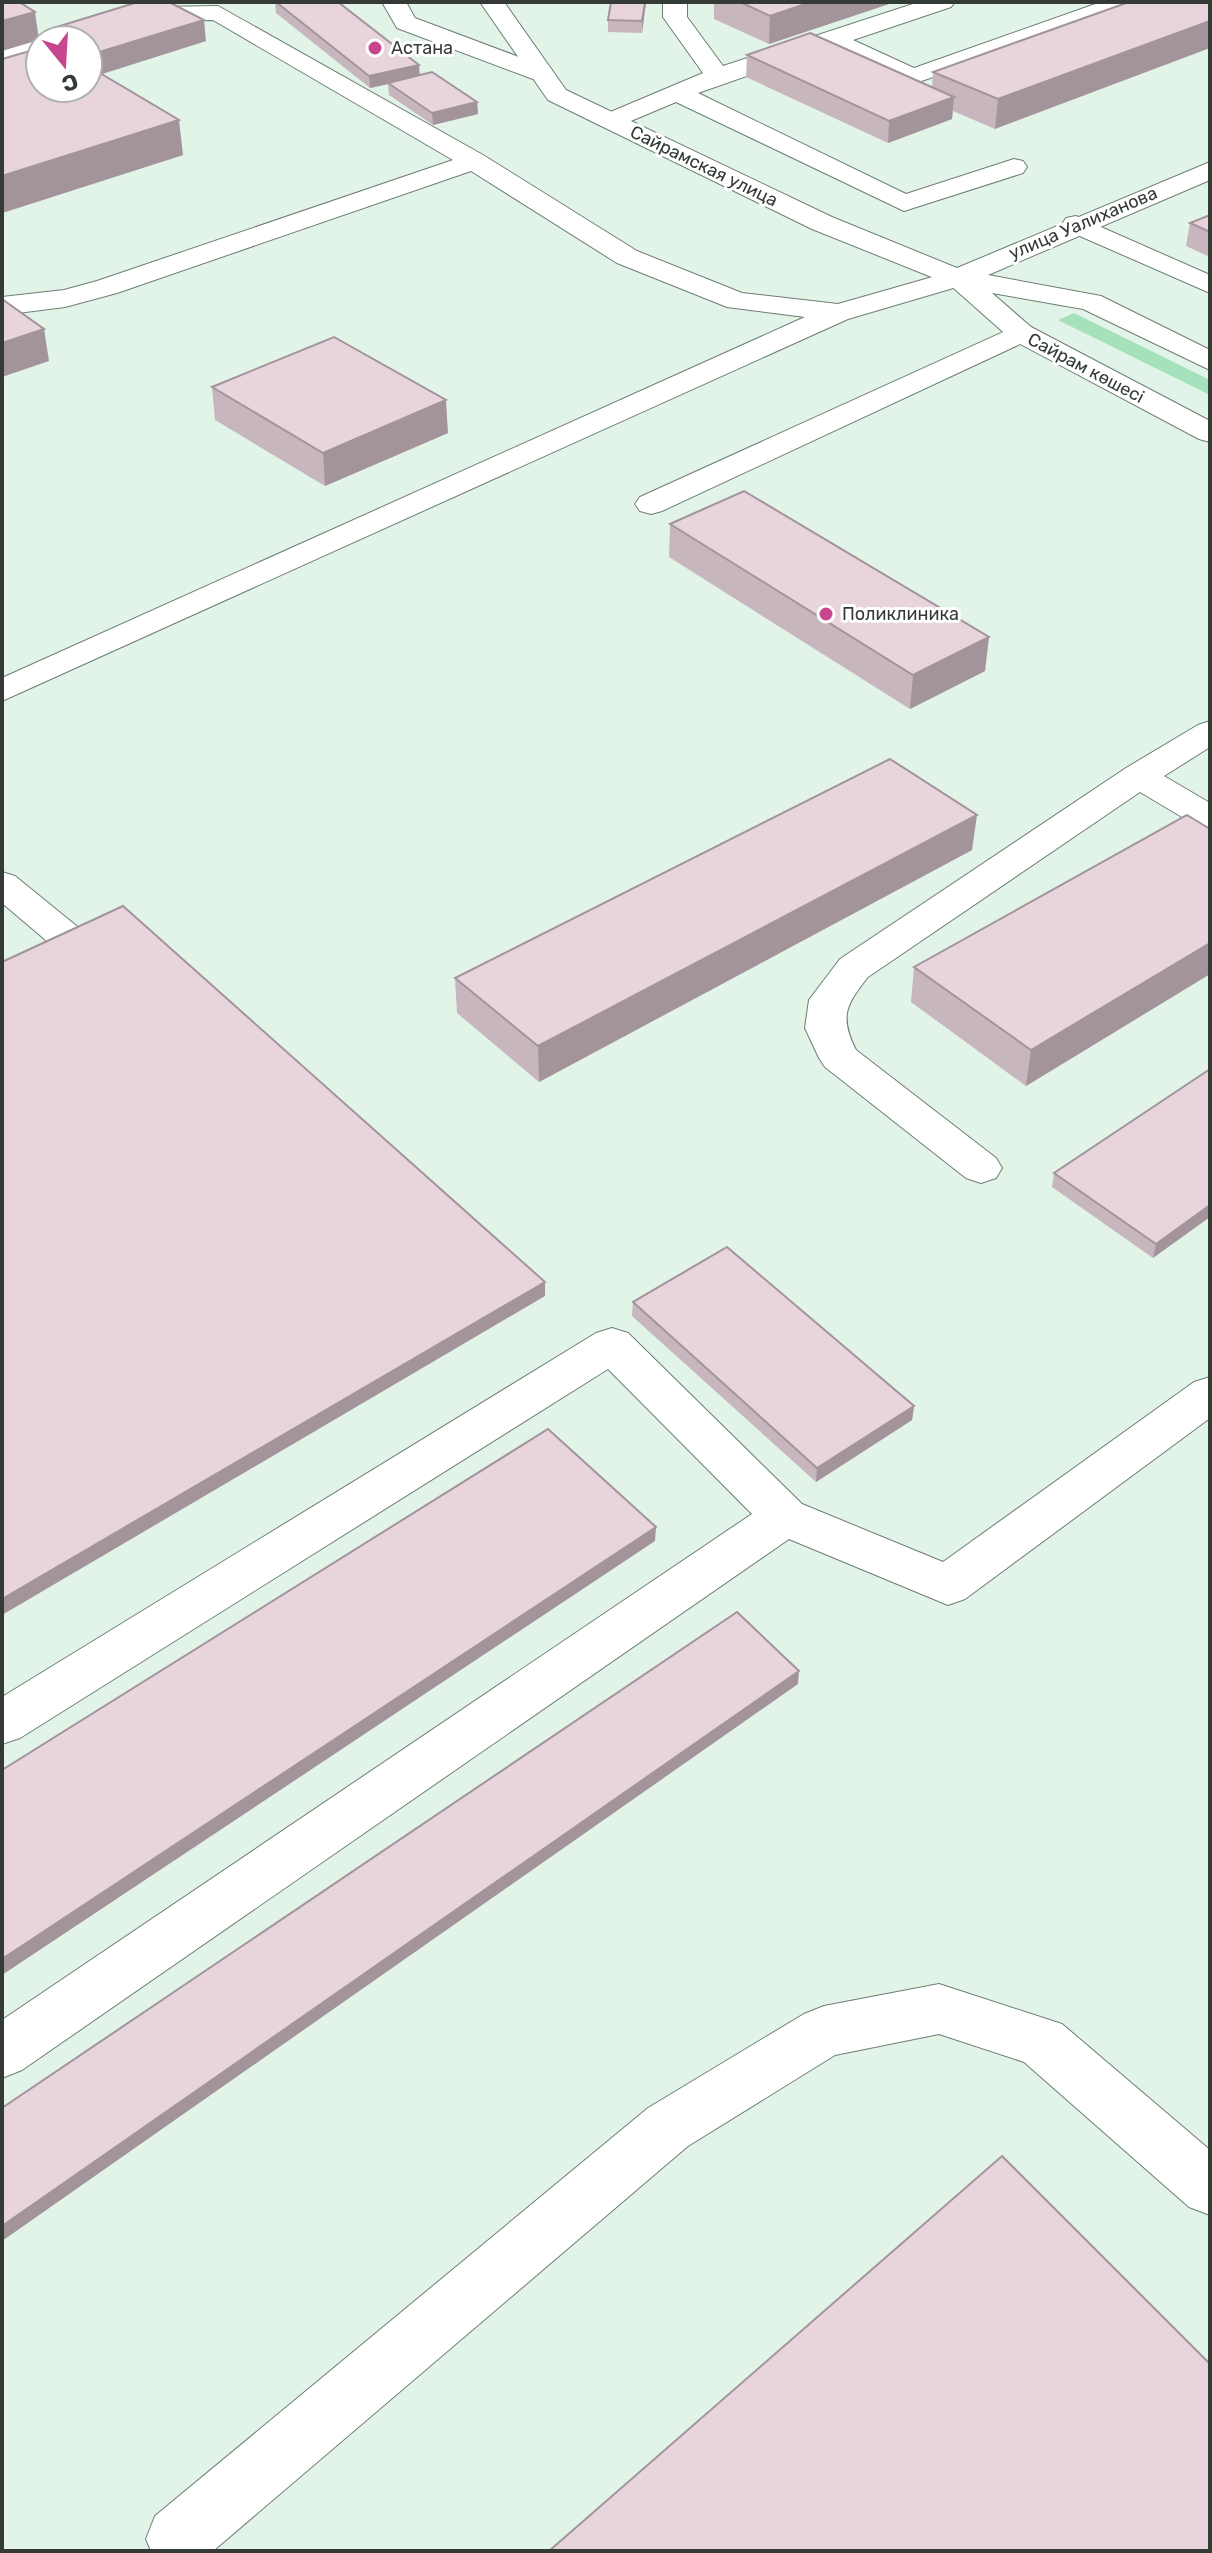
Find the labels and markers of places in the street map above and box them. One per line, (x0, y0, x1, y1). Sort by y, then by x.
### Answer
place label: Астана (391, 37, 453, 59)
marker: Астана (366, 39, 384, 57)
place label: Поликлиника (842, 603, 959, 625)
marker: Поликлиника (817, 605, 835, 623)

